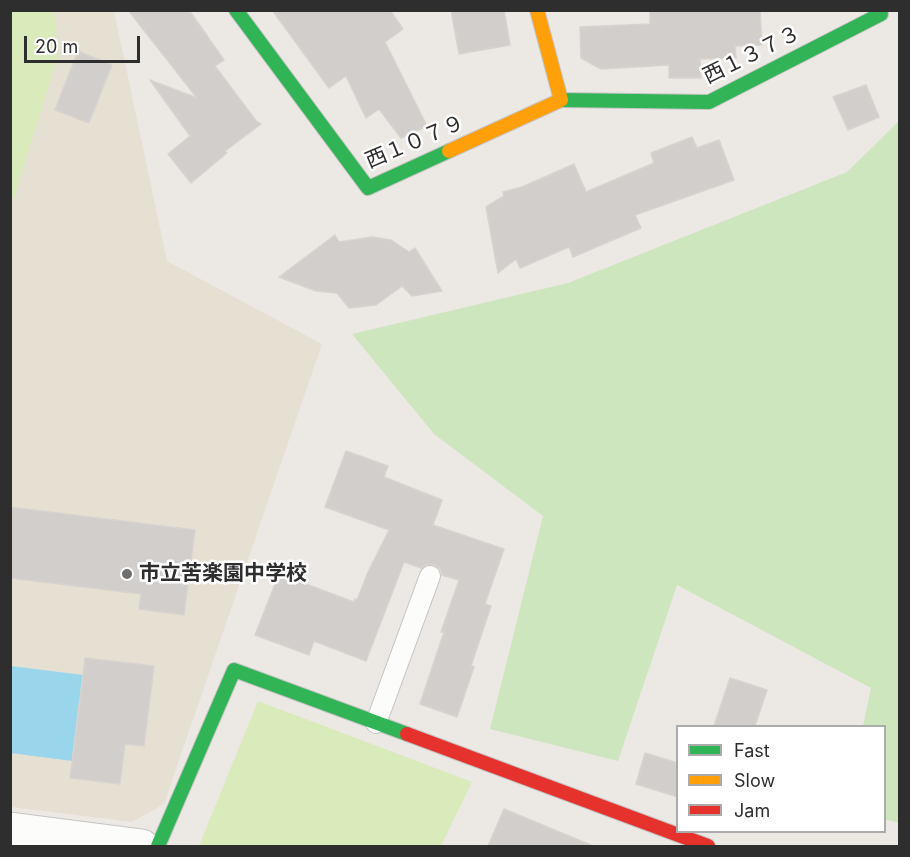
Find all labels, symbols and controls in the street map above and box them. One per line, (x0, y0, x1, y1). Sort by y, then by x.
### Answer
street label: 西１３７３ (699, 21, 805, 89)
scale bar (27, 24, 142, 62)
text: 20 m (35, 36, 78, 57)
street label: 西１０７９ (362, 110, 468, 174)
place label: 市立苦楽園中学校 (139, 561, 307, 587)
marker: 市立苦楽園中学校 (120, 567, 134, 581)
legend (676, 725, 886, 833)
text: Fast (734, 740, 770, 761)
text: Slow (734, 770, 775, 791)
text: Jam (734, 800, 770, 821)

